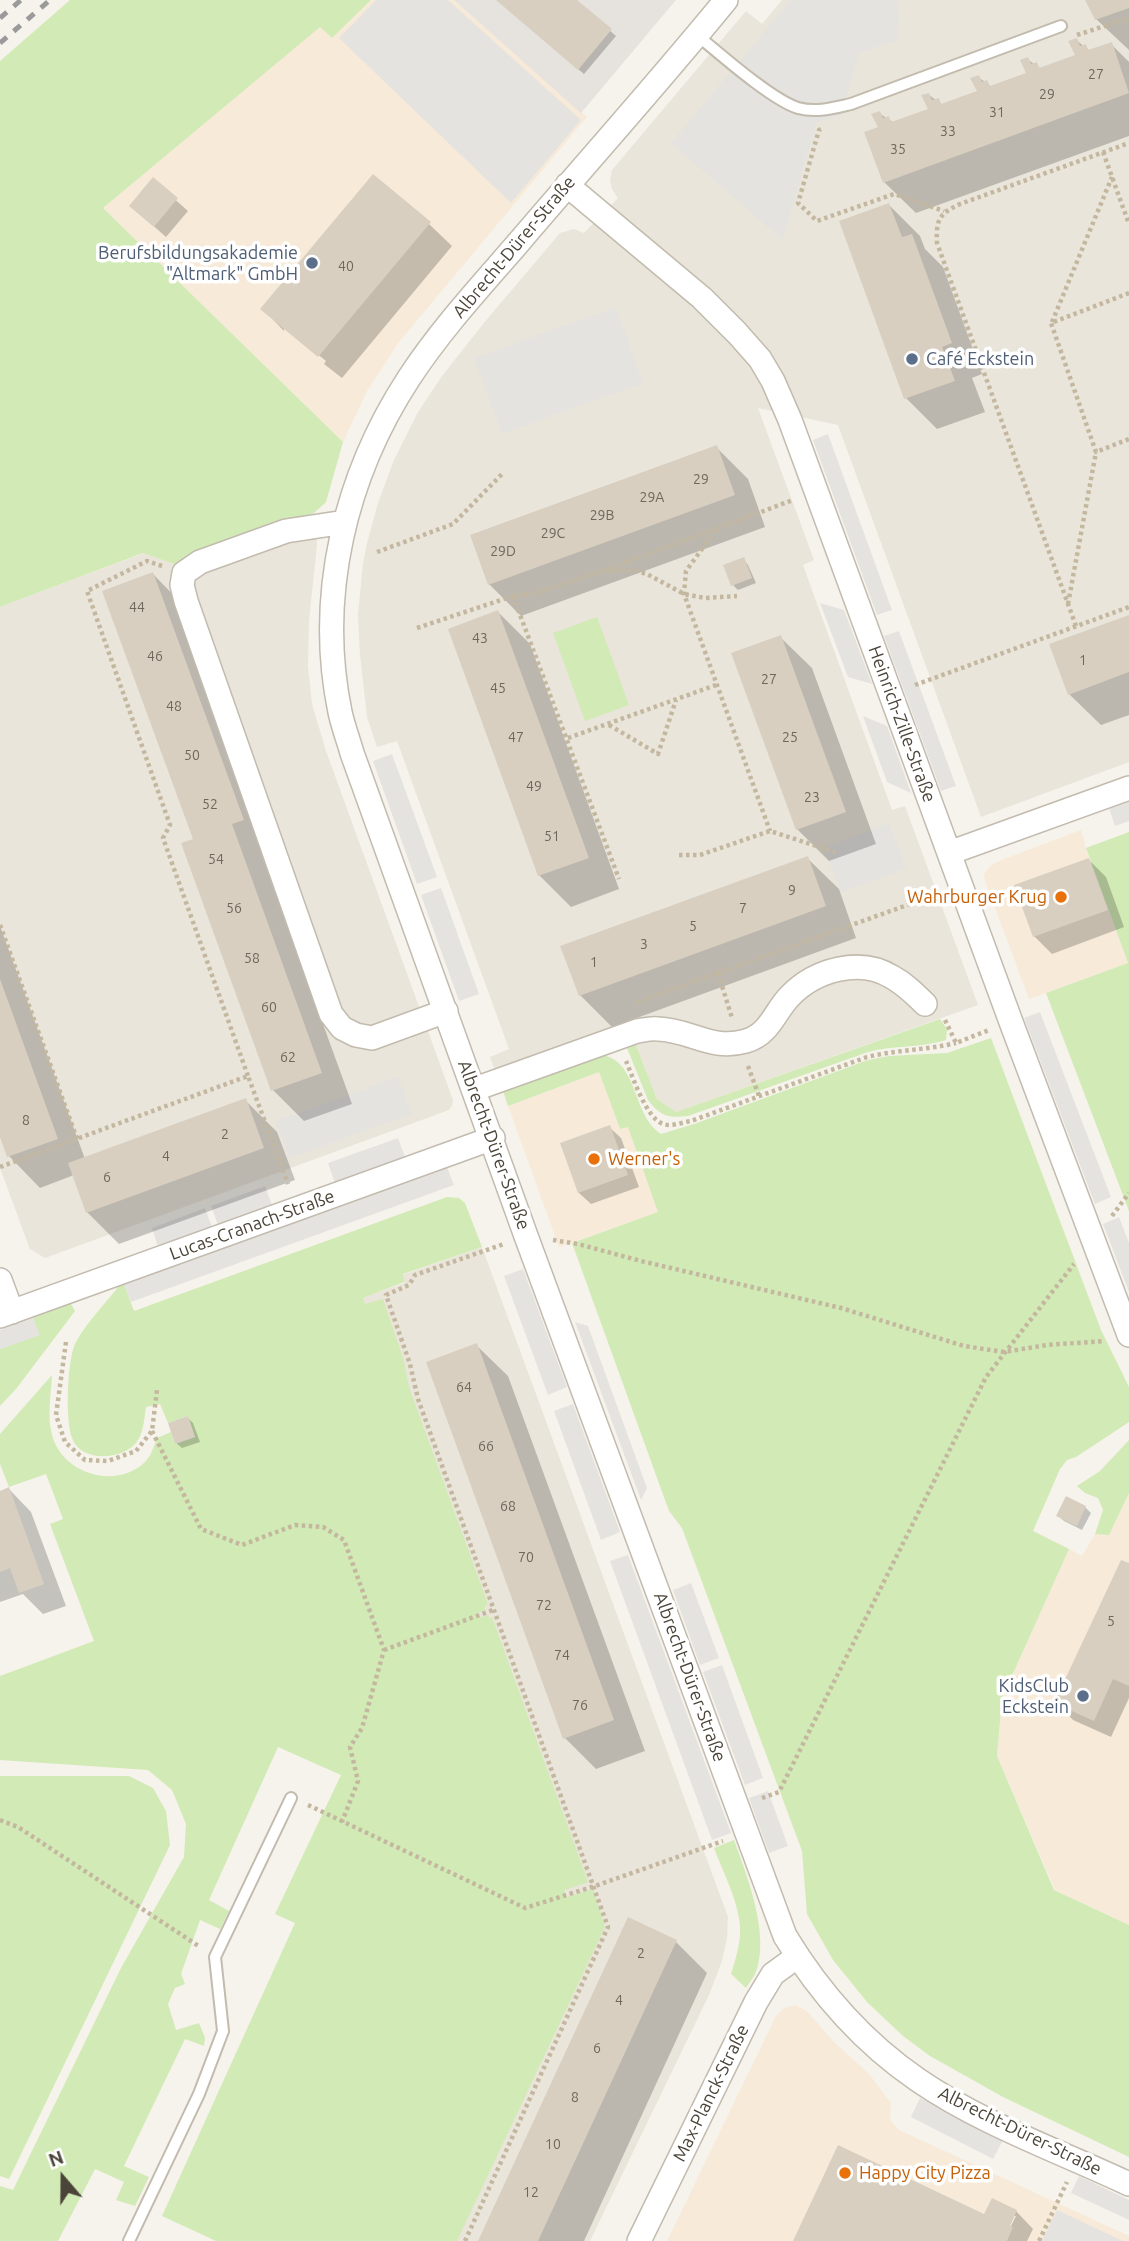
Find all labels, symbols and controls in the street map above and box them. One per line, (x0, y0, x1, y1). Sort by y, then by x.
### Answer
house number: 27 (1088, 66, 1104, 82)
house number: 29 (1039, 86, 1055, 102)
house number: 31 (989, 104, 1005, 120)
house number: 33 (940, 123, 956, 139)
house number: 35 (890, 141, 906, 157)
street label: Albrecht-Dürer-Straße (448, 172, 580, 322)
place label: Berufsbildungsakademie "Altmark" GmbH (98, 242, 298, 284)
marker: Berufsbildungsakademie "Altmark" GmbH (304, 255, 320, 271)
house number: 40 (338, 258, 354, 274)
place label: Café Eckstein (926, 348, 1034, 370)
marker: Café Eckstein (904, 351, 920, 367)
house number: 29 (693, 471, 709, 487)
house number: 29A (640, 489, 664, 505)
house number: 29B (590, 507, 614, 523)
house number: 29C (541, 525, 565, 541)
house number: 29D (490, 543, 516, 559)
house number: 44 (129, 599, 145, 615)
house number: 43 (472, 630, 488, 646)
street label: Heinrich-Zille-Straße (864, 643, 940, 805)
house number: 46 (147, 648, 163, 664)
house number: 1 (1079, 652, 1087, 668)
house number: 27 (761, 671, 777, 687)
house number: 45 (490, 680, 506, 696)
house number: 48 (166, 698, 182, 714)
house number: 47 (508, 729, 524, 745)
house number: 25 (782, 729, 798, 745)
house number: 50 (184, 747, 200, 763)
house number: 49 (526, 778, 542, 794)
house number: 23 (804, 789, 820, 805)
house number: 52 (202, 796, 218, 812)
house number: 51 (544, 828, 560, 844)
house number: 54 (208, 851, 224, 867)
house number: 9 (788, 882, 796, 898)
place label: Wahrburger Krug (907, 886, 1047, 908)
marker: Wahrburger Krug (1053, 889, 1069, 905)
house number: 56 (226, 900, 242, 916)
house number: 7 (739, 900, 747, 916)
house number: 5 (689, 918, 697, 934)
house number: 3 (640, 936, 648, 952)
house number: 58 (244, 950, 260, 966)
house number: 1 (590, 954, 598, 970)
house number: 60 (261, 999, 277, 1015)
house number: 62 (280, 1049, 296, 1065)
street label: Albrecht-Dürer-Straße (453, 1057, 535, 1233)
house number: 8 (22, 1112, 30, 1128)
house number: 2 (221, 1126, 229, 1142)
house number: 4 (162, 1148, 170, 1164)
place label: Werner's (608, 1148, 680, 1170)
marker: Werner's (586, 1151, 602, 1167)
house number: 6 (103, 1169, 111, 1185)
street label: Lucas-Cranach-Straße (167, 1185, 337, 1265)
house number: 64 (456, 1379, 472, 1395)
house number: 66 (478, 1438, 494, 1454)
house number: 68 (500, 1498, 516, 1514)
house number: 70 (518, 1549, 534, 1565)
street label: Albrecht-Dürer-Straße (649, 1589, 731, 1765)
house number: 72 (536, 1597, 552, 1613)
house number: 5 (1107, 1613, 1115, 1629)
house number: 74 (554, 1647, 570, 1663)
place label: KidsClub Eckstein (998, 1675, 1069, 1718)
marker: KidsClub Eckstein (1075, 1688, 1091, 1704)
house number: 76 (572, 1697, 588, 1713)
house number: 2 (637, 1945, 645, 1961)
house number: 4 (615, 1992, 623, 2008)
street label: Max-Planck-Straße (668, 2021, 754, 2165)
house number: 6 (593, 2040, 601, 2056)
street label: Albrecht-Dürer-Straße (935, 2082, 1105, 2180)
house number: 8 (571, 2089, 579, 2105)
house number: 10 (545, 2136, 561, 2152)
north arrow (28, 2143, 98, 2213)
text: N (45, 2146, 66, 2171)
place label: Happy City Pizza (859, 2162, 991, 2184)
marker: Happy City Pizza (837, 2165, 853, 2181)
house number: 12 (523, 2184, 539, 2200)

